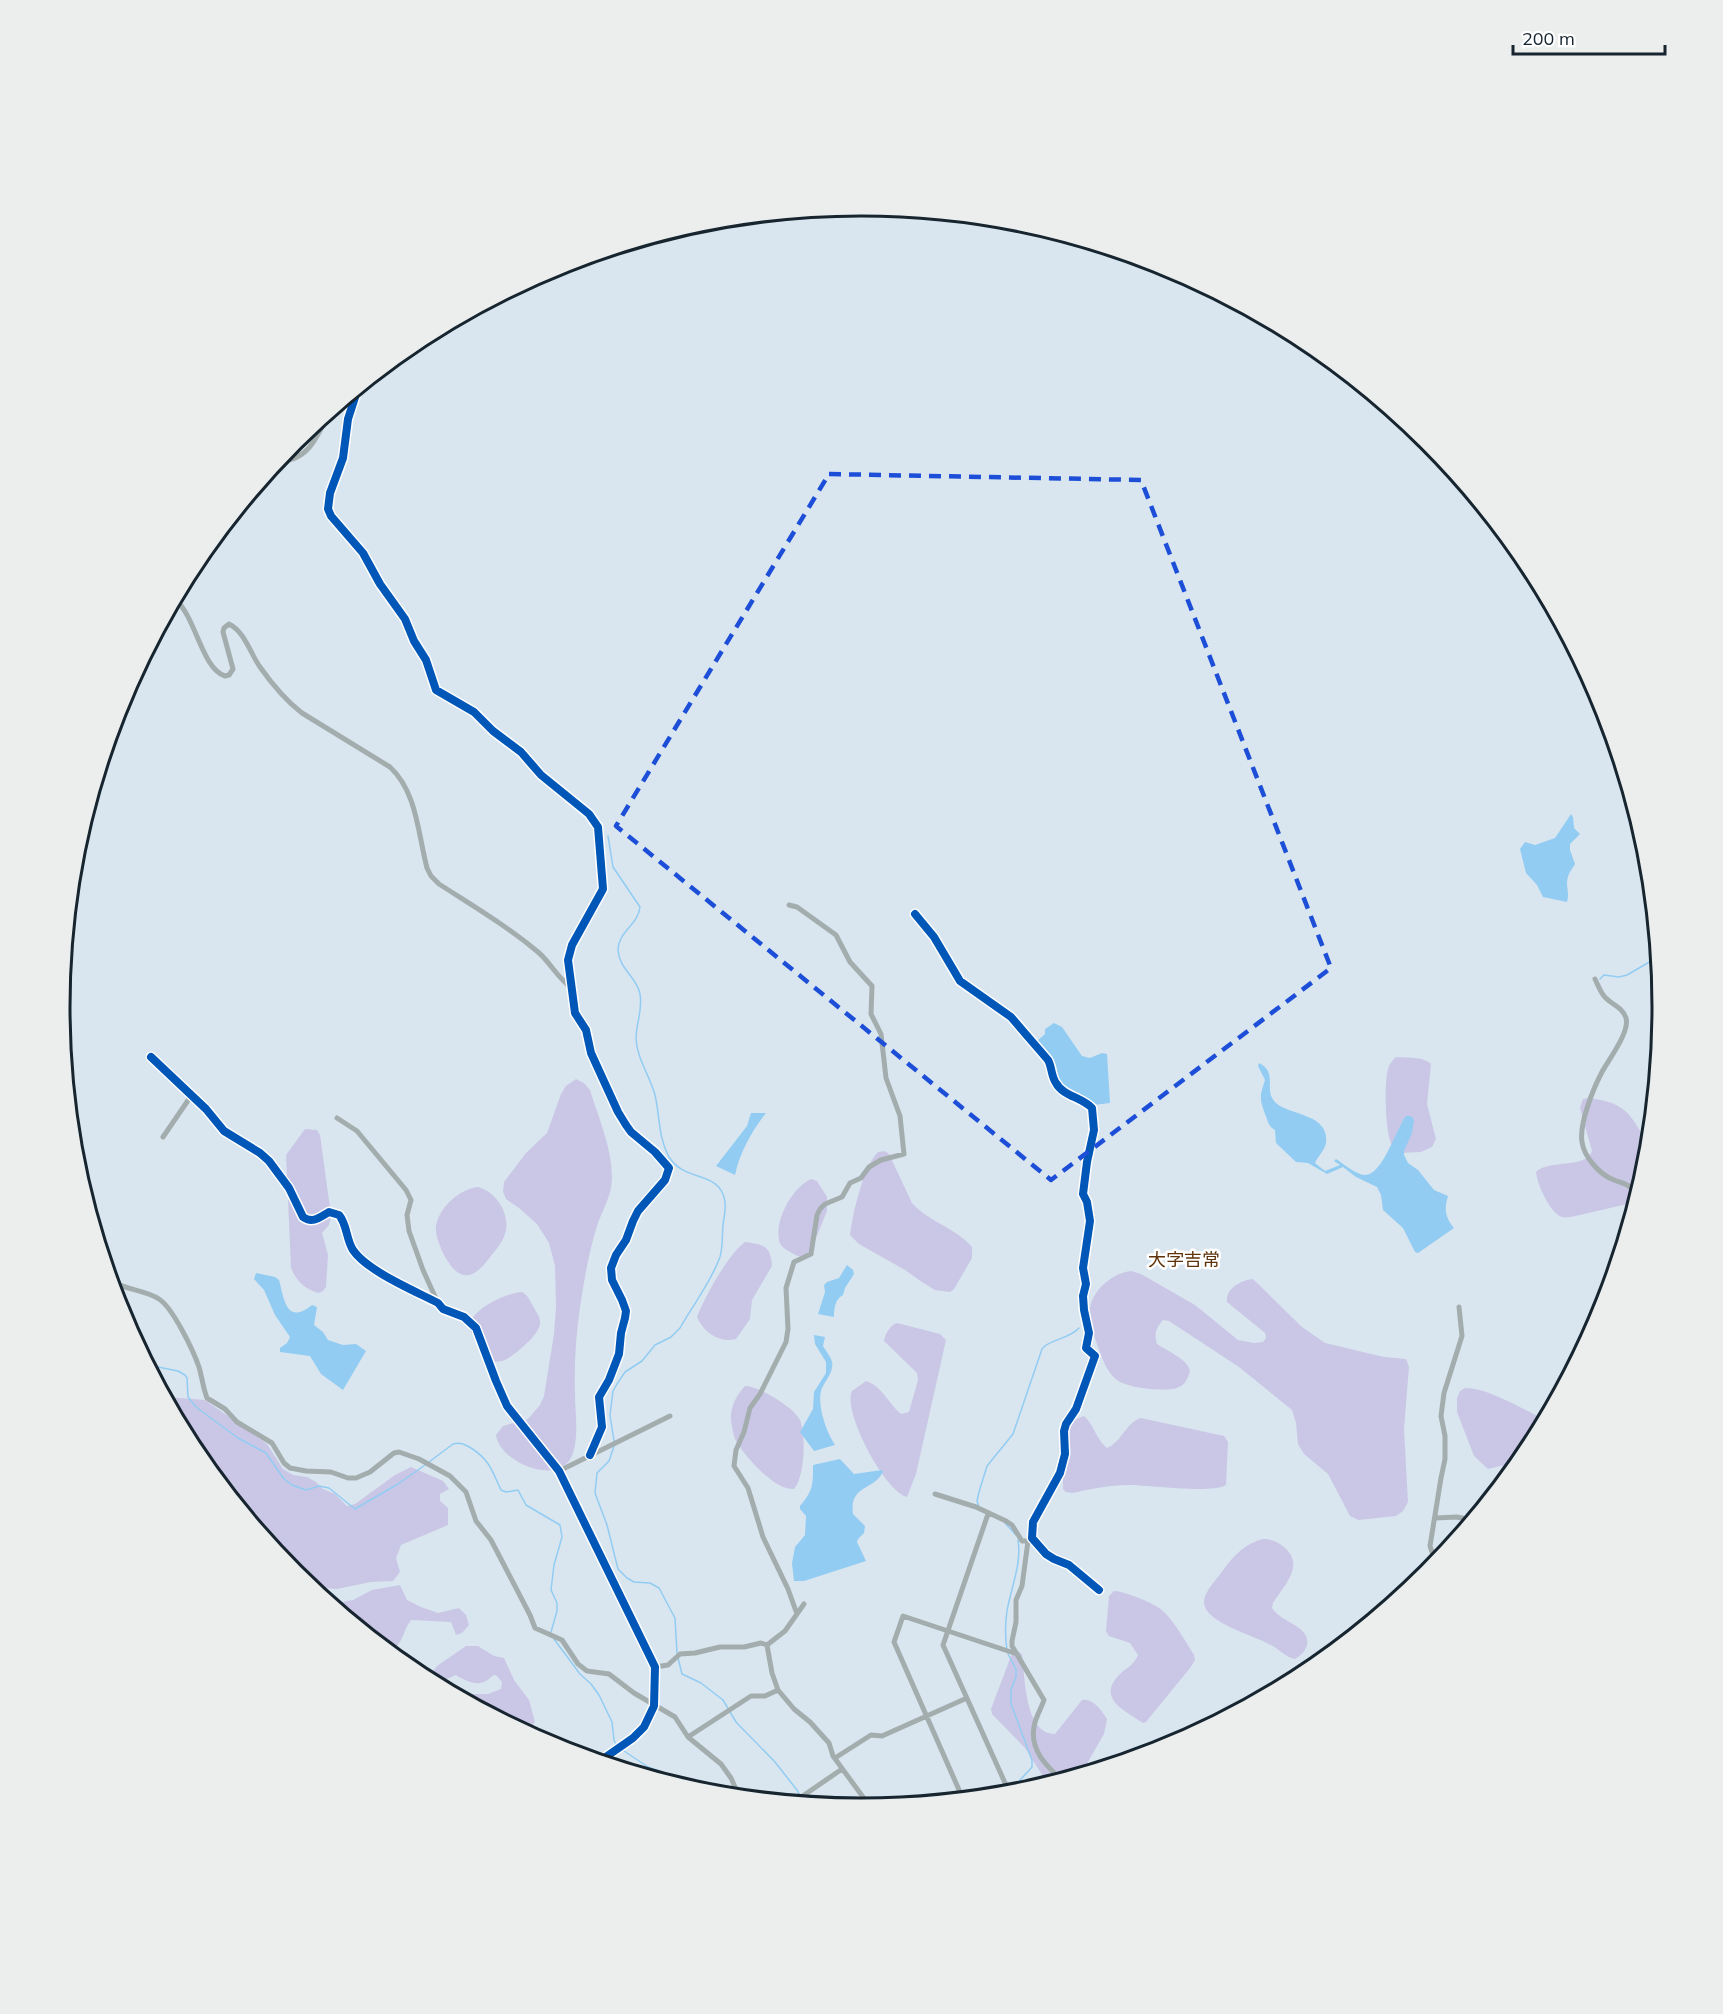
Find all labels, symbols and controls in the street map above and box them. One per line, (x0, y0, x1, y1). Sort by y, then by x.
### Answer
scale bar (1513, 18, 1664, 56)
text: 200 m (1522, 27, 1575, 50)
district label: 大字吉常 (1148, 1248, 1220, 1271)

